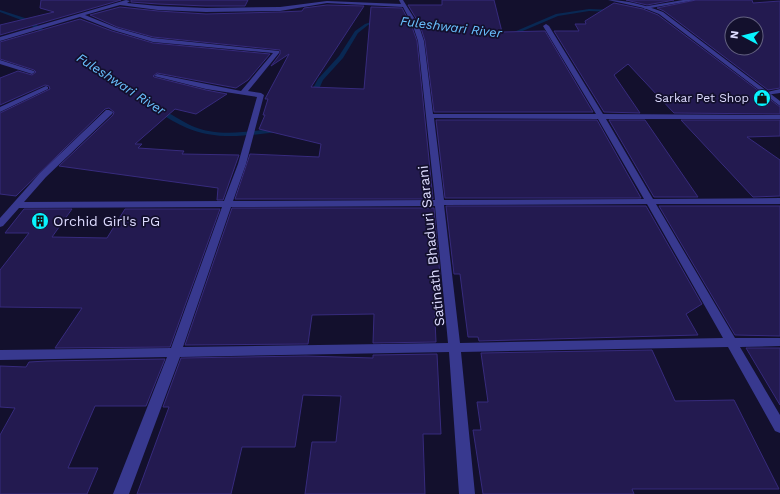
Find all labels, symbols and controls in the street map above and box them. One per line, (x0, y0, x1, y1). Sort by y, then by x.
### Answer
water label: Fuleshwari River (399, 13, 504, 41)
north arrow (724, 16, 764, 56)
text: N (728, 30, 742, 40)
water label: Fuleshwari River (74, 50, 169, 119)
shop icon: Sarkar Pet Shop (752, 88, 772, 108)
place label: Sarkar Pet Shop (655, 91, 749, 105)
street label: Satinath Bhaduri Sarani (415, 165, 447, 327)
building icon: Orchid Girl's PG (30, 211, 50, 231)
place label: Orchid Girl's PG (53, 213, 160, 229)

